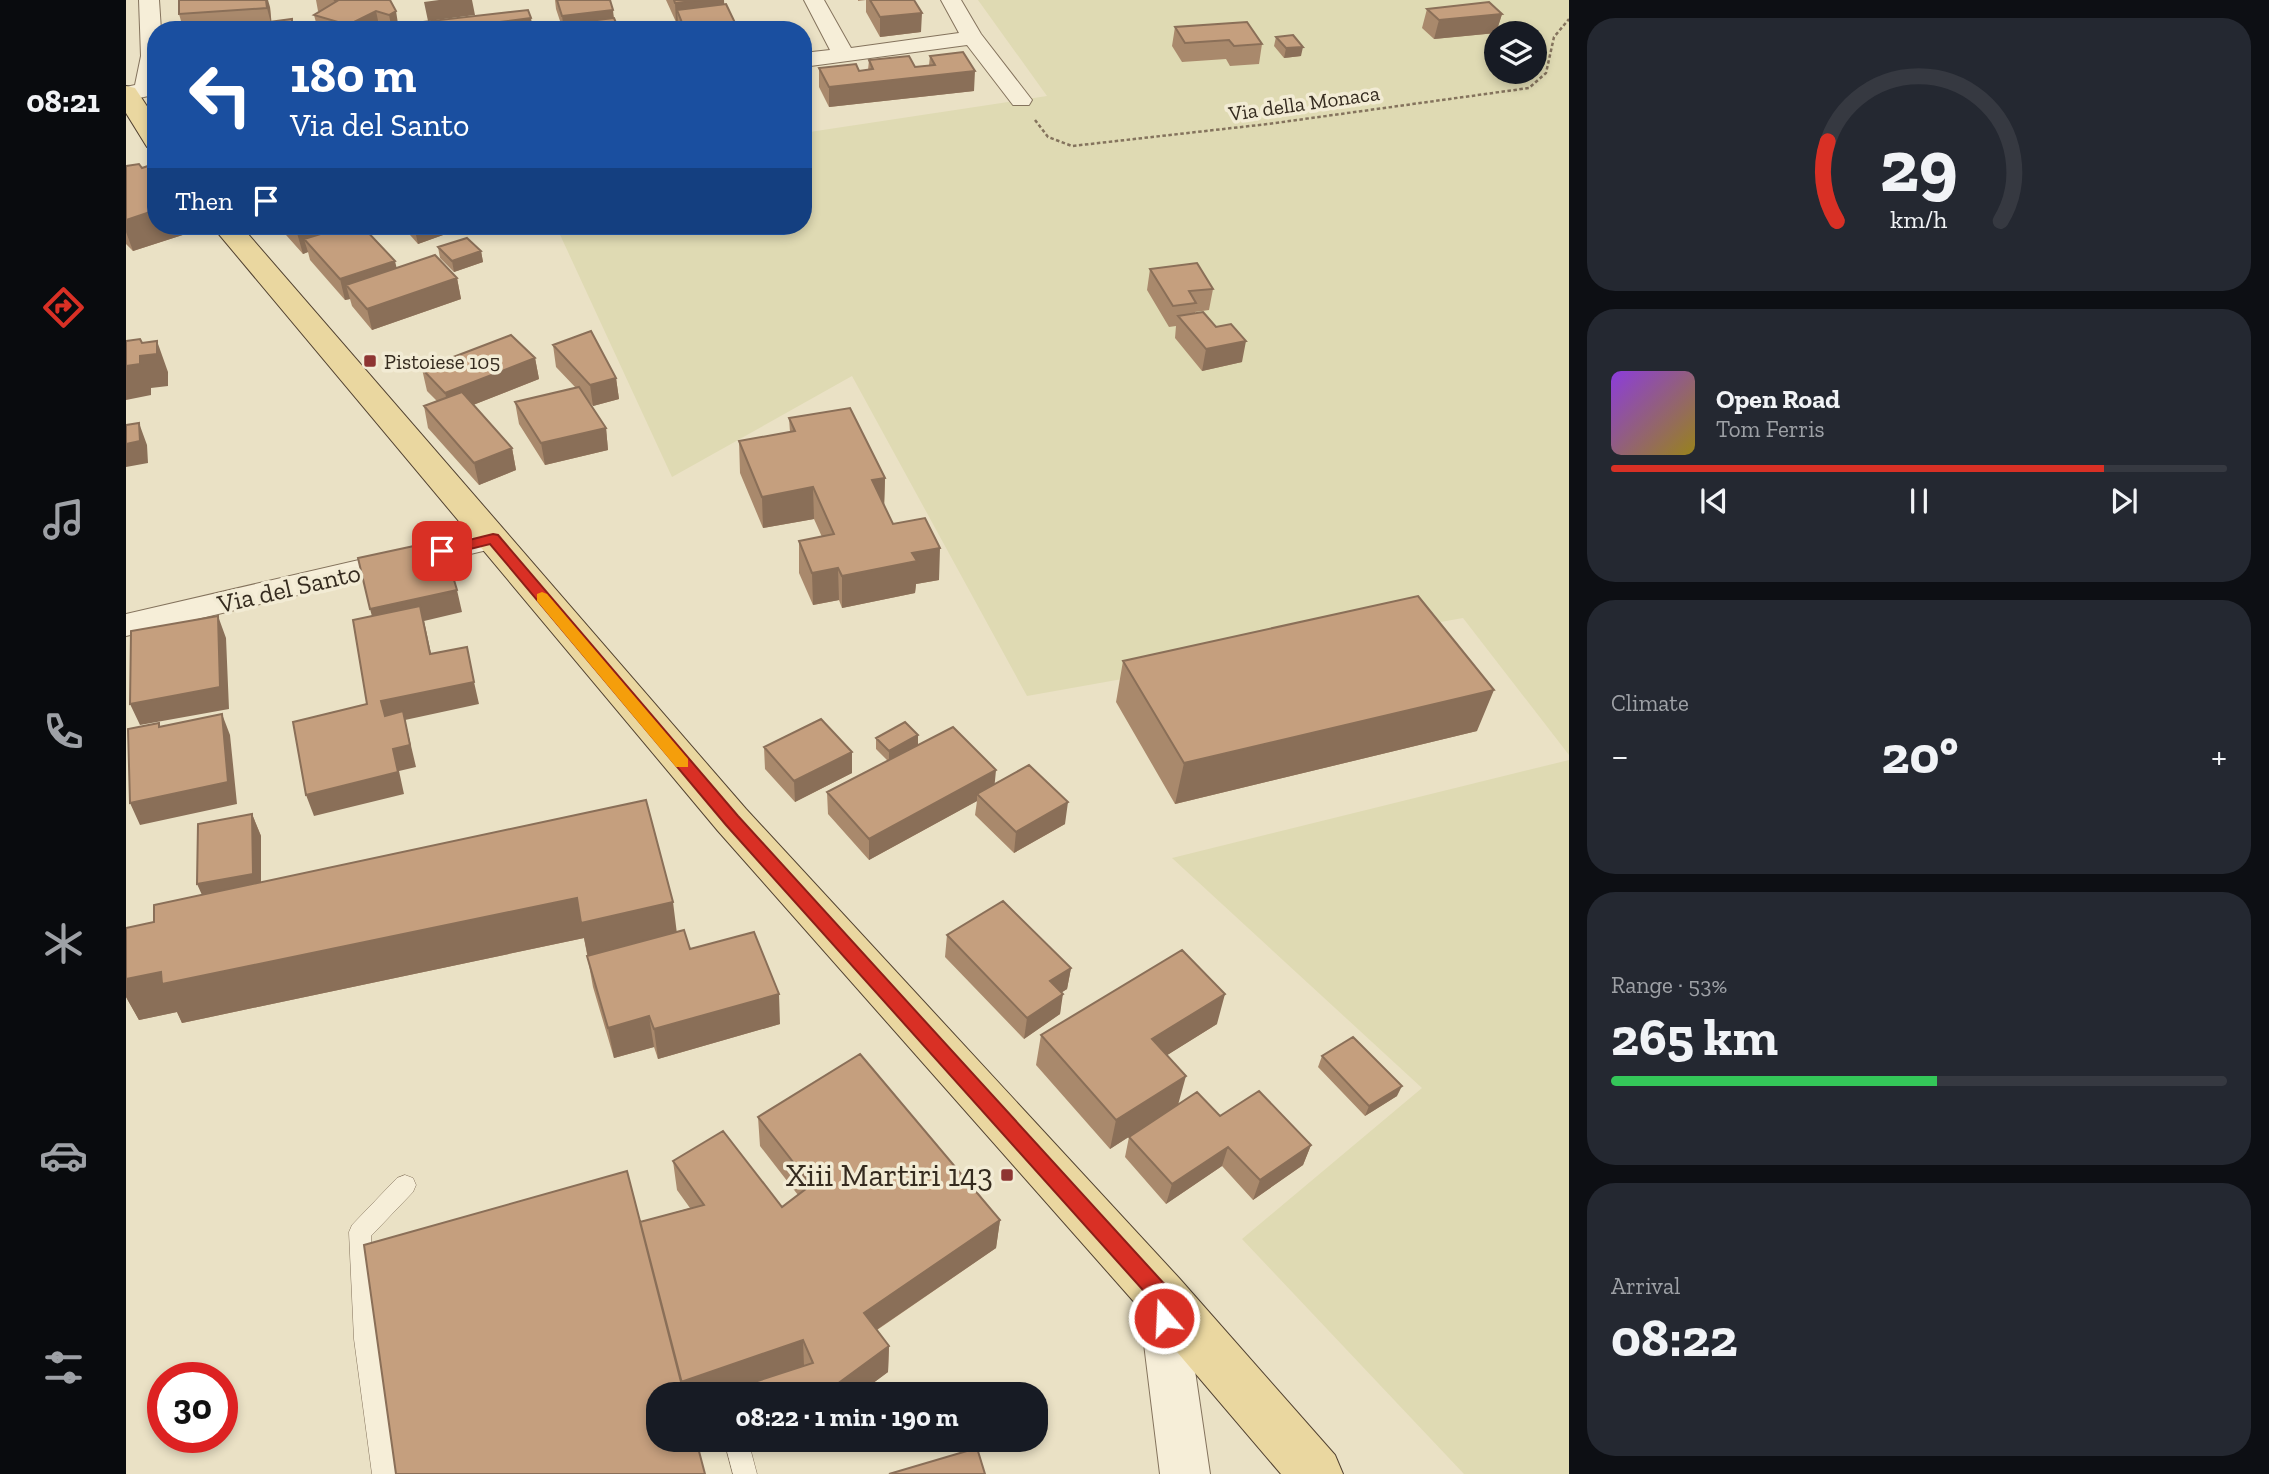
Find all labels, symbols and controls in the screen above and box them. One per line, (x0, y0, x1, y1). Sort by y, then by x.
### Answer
map controls (1484, 21, 1547, 84)
button: layers (1484, 21, 1547, 84)
text: 180 m (290, 46, 417, 105)
icon: left (175, 49, 266, 140)
street label: Via della Monaca (1226, 80, 1381, 126)
text: 08:21 (26, 82, 100, 120)
text: Via del Santo (290, 106, 469, 144)
text: 29 (1880, 122, 1958, 210)
icon: arrive (247, 182, 285, 220)
text: Then (175, 185, 233, 217)
text: km/h (1890, 203, 1948, 233)
icon: directions (39, 283, 88, 332)
place label: Pistoiese 105 (384, 349, 500, 374)
marker: Pistoiese 105 (362, 353, 378, 369)
text: Open Road (1716, 383, 1840, 415)
text: Tom Ferris (1716, 415, 1825, 443)
icon: previous (1695, 482, 1733, 520)
icon: pause (1900, 482, 1938, 520)
icon: next (2105, 482, 2143, 520)
icon: music (39, 495, 88, 544)
pin (412, 521, 472, 581)
icon: arrive (423, 532, 461, 570)
street label: Via del Santo (213, 556, 364, 620)
text: Climate (1611, 689, 1689, 717)
icon: phone (39, 707, 88, 756)
text: 20° (1882, 724, 1958, 786)
text: − (1611, 733, 1629, 779)
text: + (2211, 733, 2227, 779)
icon: climate (39, 919, 88, 968)
text: Range · 53% (1611, 971, 1727, 999)
text: 265 km (1611, 1006, 1778, 1068)
icon: car (39, 1131, 88, 1180)
place label: Xiii Martiri 143 (786, 1156, 993, 1194)
marker: Xiii Martiri 143 (999, 1167, 1015, 1183)
text: Arrival (1611, 1272, 1680, 1300)
position arrow (1127, 1281, 1201, 1355)
text: 08:22 (1611, 1307, 1738, 1369)
icon: filters (39, 1343, 88, 1392)
speed limit sign: 30 (147, 1362, 238, 1453)
text: 08:22 · 1 min · 190 m (735, 1401, 959, 1433)

